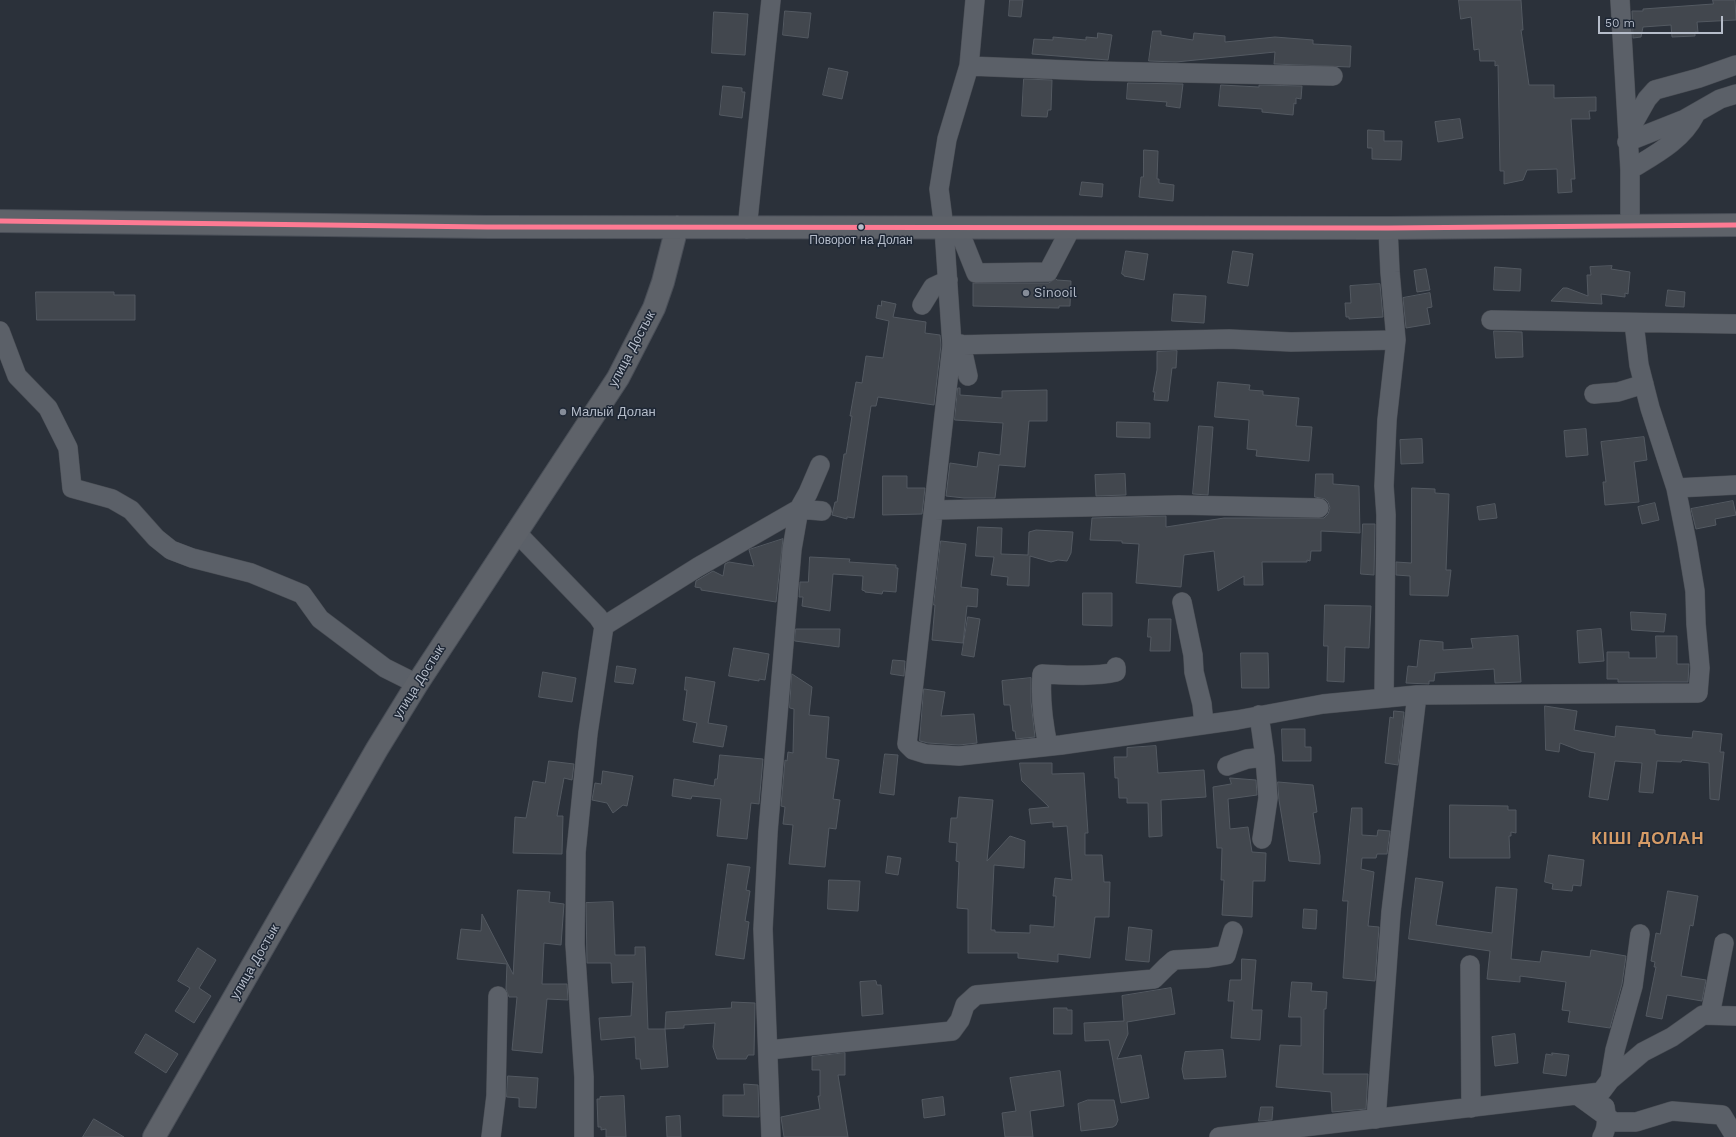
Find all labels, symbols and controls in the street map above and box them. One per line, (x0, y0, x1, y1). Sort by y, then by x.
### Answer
scale bar (1600, 8, 1725, 34)
text: 50 m (1605, 16, 1635, 30)
marker: Поворот на Долан (856, 222, 866, 232)
place label: Поворот на Долан (809, 233, 913, 247)
place label: Sinooil (1034, 285, 1077, 301)
marker: Sinooil (1021, 288, 1031, 298)
street label: улица Достык (605, 308, 659, 390)
place label: Малый Долан (571, 404, 656, 420)
marker: Малый Долан (558, 407, 568, 417)
street label: улица Достык (390, 642, 448, 722)
district label: КІШІ ДОЛАН (1591, 829, 1705, 849)
street label: улица Достык (227, 922, 283, 1002)

